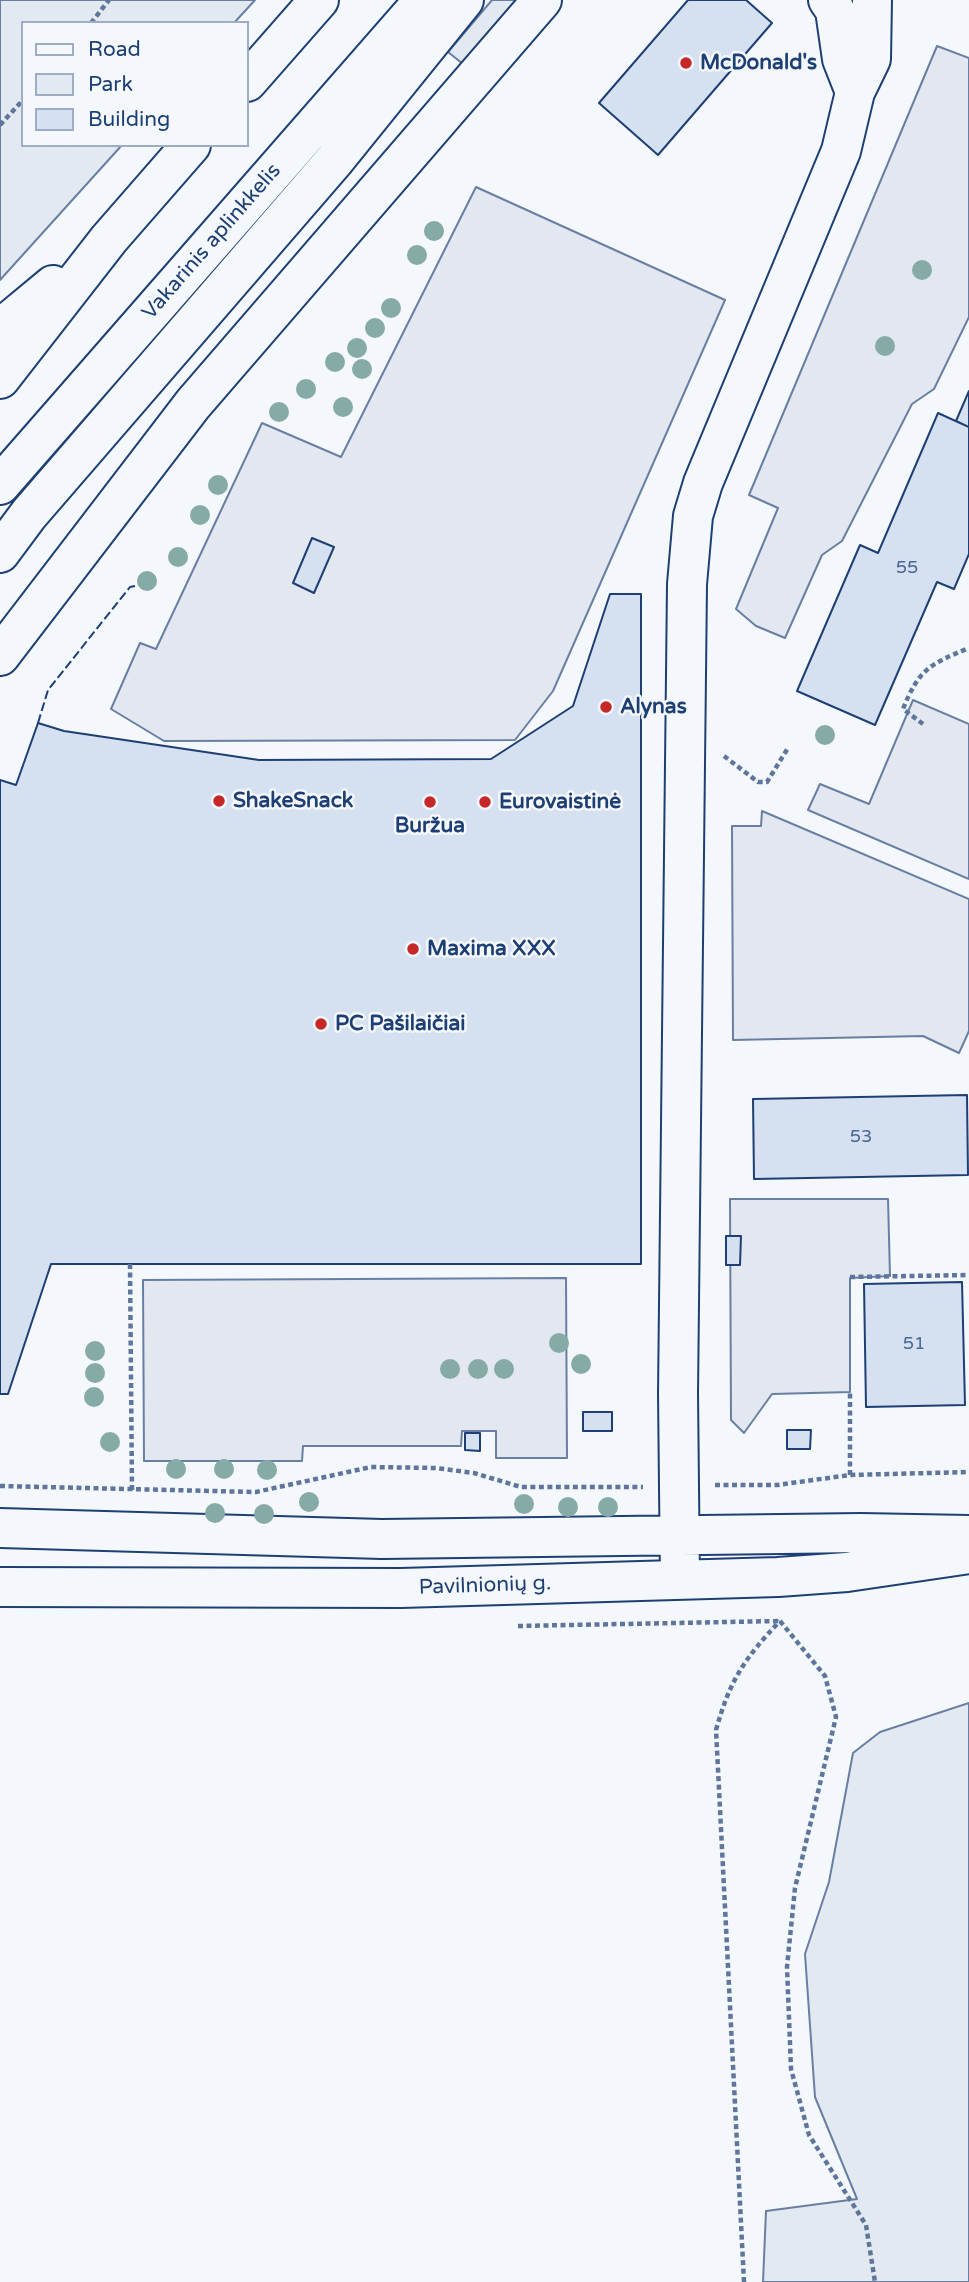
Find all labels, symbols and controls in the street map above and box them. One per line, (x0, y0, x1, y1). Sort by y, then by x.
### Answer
legend (21, 21, 248, 147)
text: Road (88, 37, 141, 62)
place label: McDonald's (700, 50, 817, 76)
marker: McDonald's (678, 55, 694, 71)
text: Park (88, 72, 133, 97)
text: Building (88, 107, 170, 132)
street label: Vakarinis aplinkkelis (137, 159, 287, 325)
house number: 55 (896, 557, 918, 579)
place label: Alynas (620, 694, 687, 720)
marker: Alynas (598, 699, 614, 715)
place label: ShakeSnack (233, 788, 353, 814)
place label: Eurovaistinė (499, 789, 621, 815)
marker: ShakeSnack (211, 793, 227, 809)
marker: Buržua (422, 794, 438, 810)
marker: Eurovaistinė (477, 794, 493, 810)
place label: Buržua (395, 813, 465, 839)
place label: Maxima XXX (427, 936, 556, 962)
marker: Maxima XXX (405, 941, 421, 957)
place label: PC Pašilaičiai (335, 1011, 466, 1037)
marker: PC Pašilaičiai (313, 1016, 329, 1032)
house number: 53 (850, 1126, 872, 1148)
house number: 51 (903, 1333, 925, 1355)
street label: Pavilnionių g. (418, 1571, 552, 1601)

